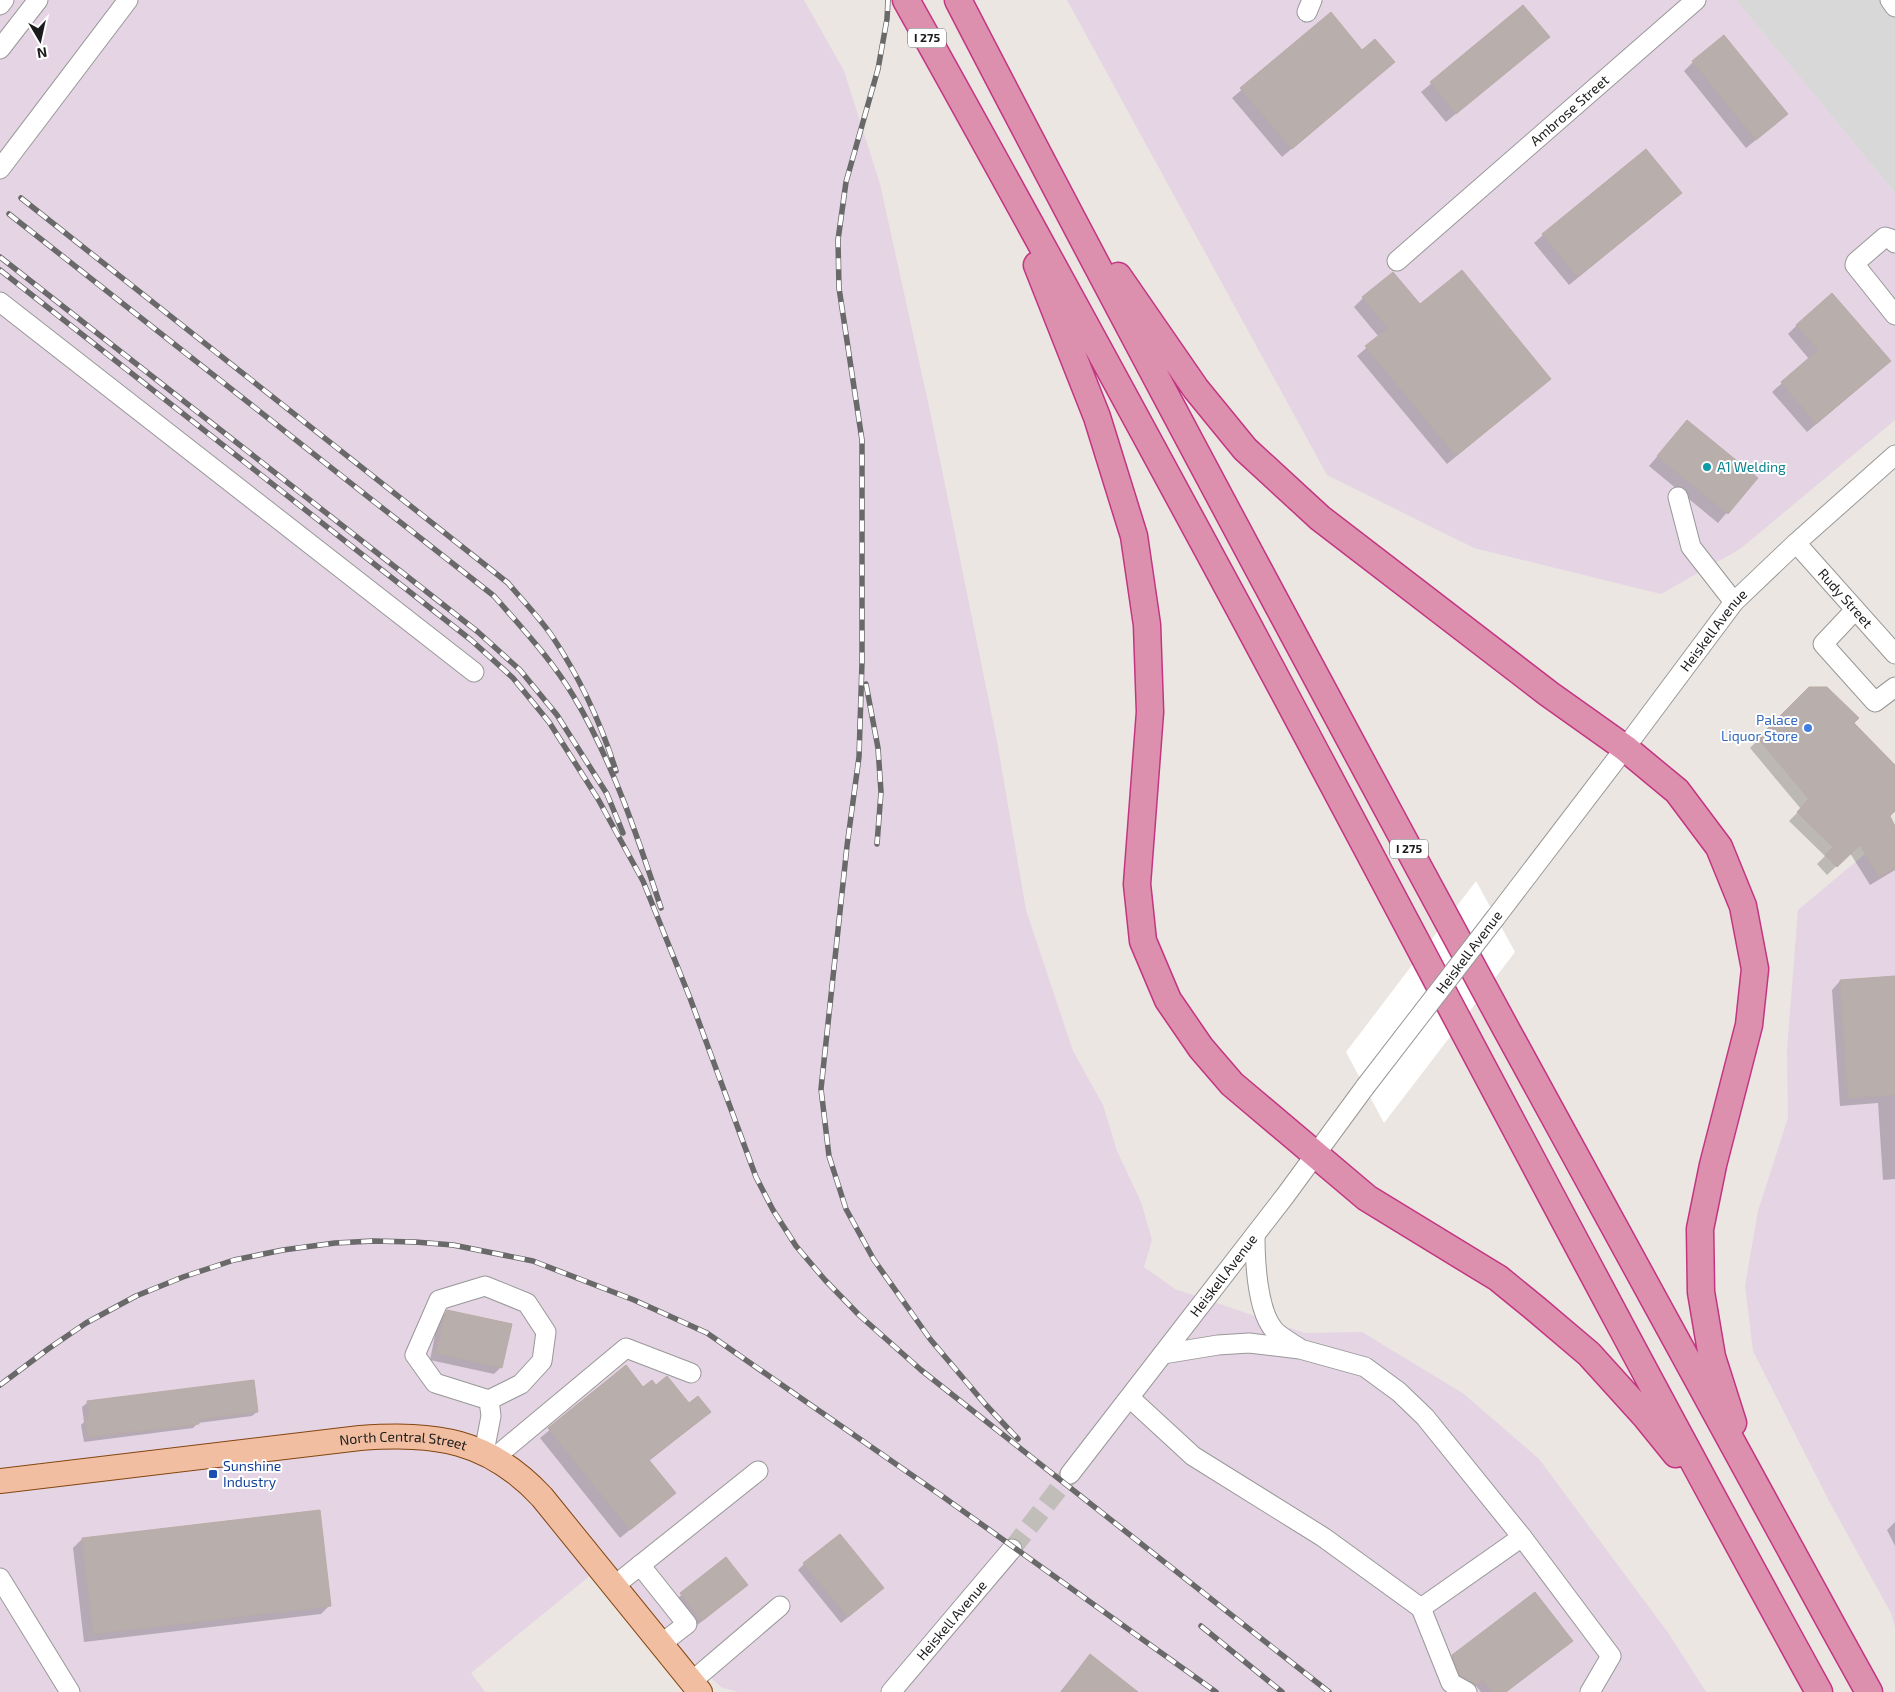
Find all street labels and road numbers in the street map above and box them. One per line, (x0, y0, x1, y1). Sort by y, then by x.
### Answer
road number: I 275 (908, 28, 946, 48)
street label: Ambrose Street (1526, 71, 1612, 149)
street label: Rudy Street (1815, 565, 1877, 631)
street label: Heiskell Avenue (1676, 585, 1750, 675)
road number: I 275 (1390, 840, 1428, 859)
street label: Heiskell Avenue (1432, 907, 1505, 997)
street label: Heiskell Avenue (1186, 1231, 1260, 1320)
street label: North Central Street (338, 1428, 469, 1454)
street label: Heiskell Avenue (913, 1576, 990, 1663)

